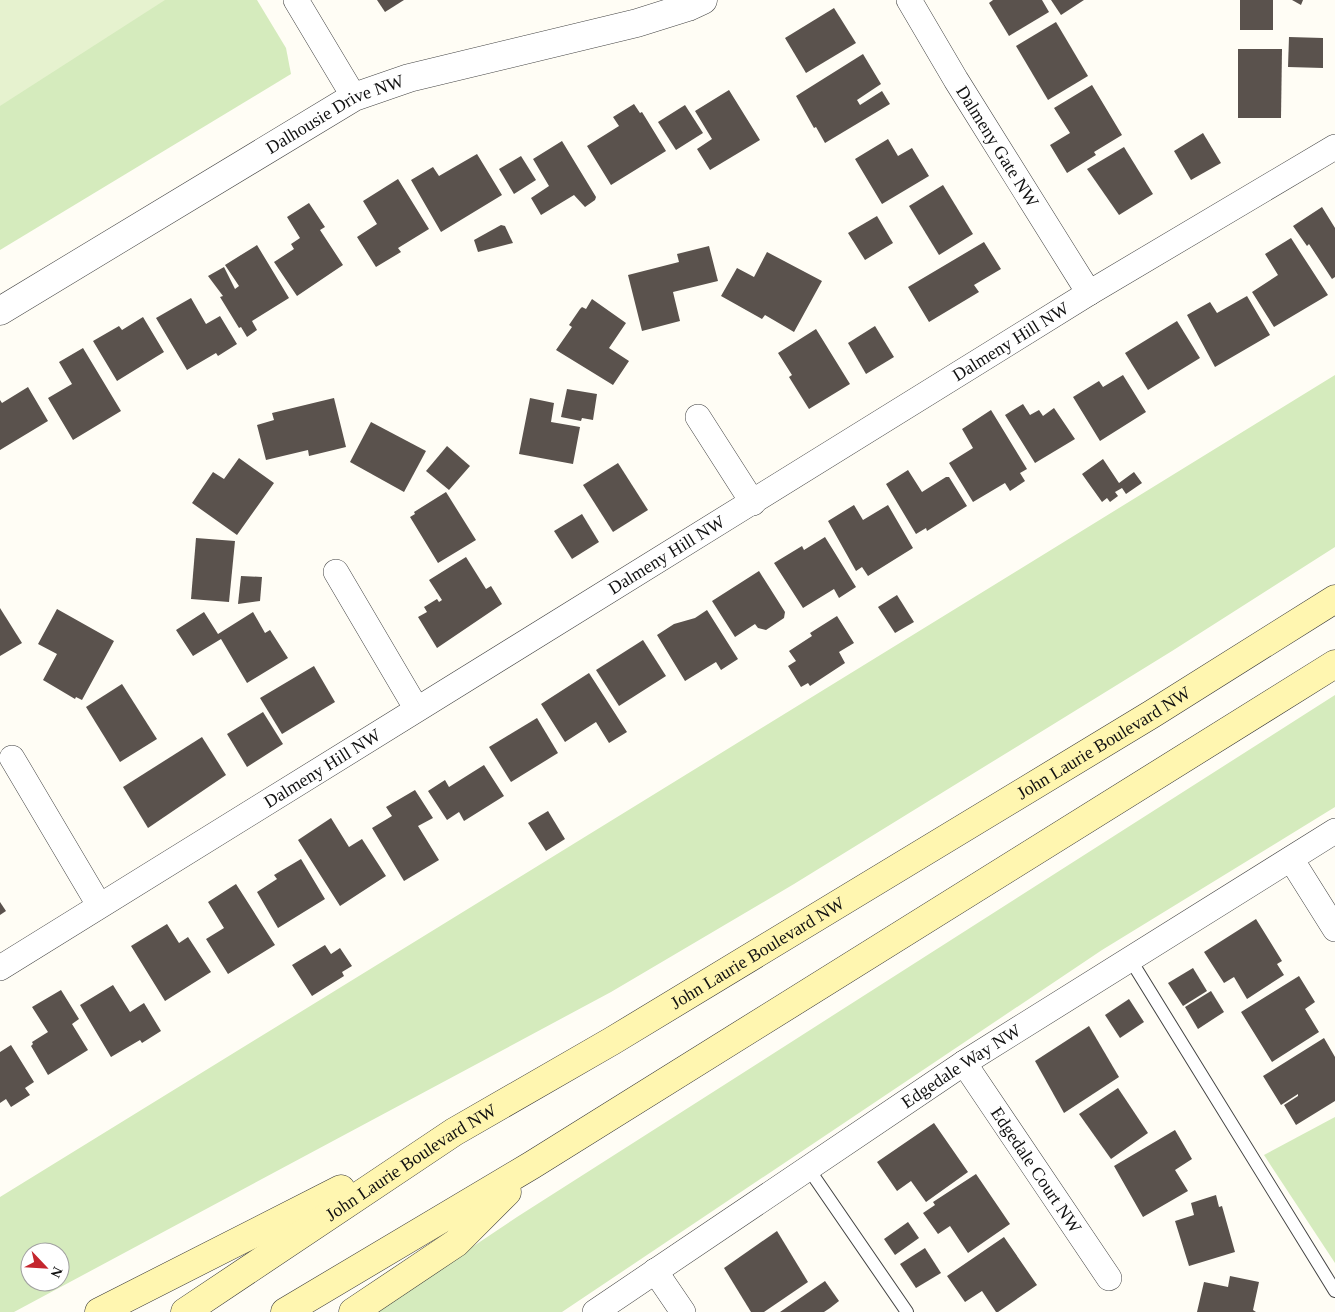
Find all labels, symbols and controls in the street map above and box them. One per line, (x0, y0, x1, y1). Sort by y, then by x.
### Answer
street label: Dalhousie Drive NW (262, 71, 406, 158)
street label: Dalmeny Gate NW (952, 82, 1043, 211)
street label: Dalmeny Hill NW (949, 298, 1072, 385)
street label: Dalmeny Hill NW (605, 511, 728, 599)
street label: John Laurie Boulevard NW (1013, 682, 1194, 803)
street label: Dalmeny Hill NW (260, 725, 384, 812)
street label: John Laurie Boulevard NW (667, 893, 848, 1013)
street label: Edgedale Way NW (898, 1020, 1024, 1112)
street label: John Laurie Boulevard NW (322, 1100, 500, 1225)
street label: Edgedale Court NW (987, 1103, 1086, 1236)
north arrow (20, 1242, 70, 1292)
text: N (47, 1265, 65, 1280)

